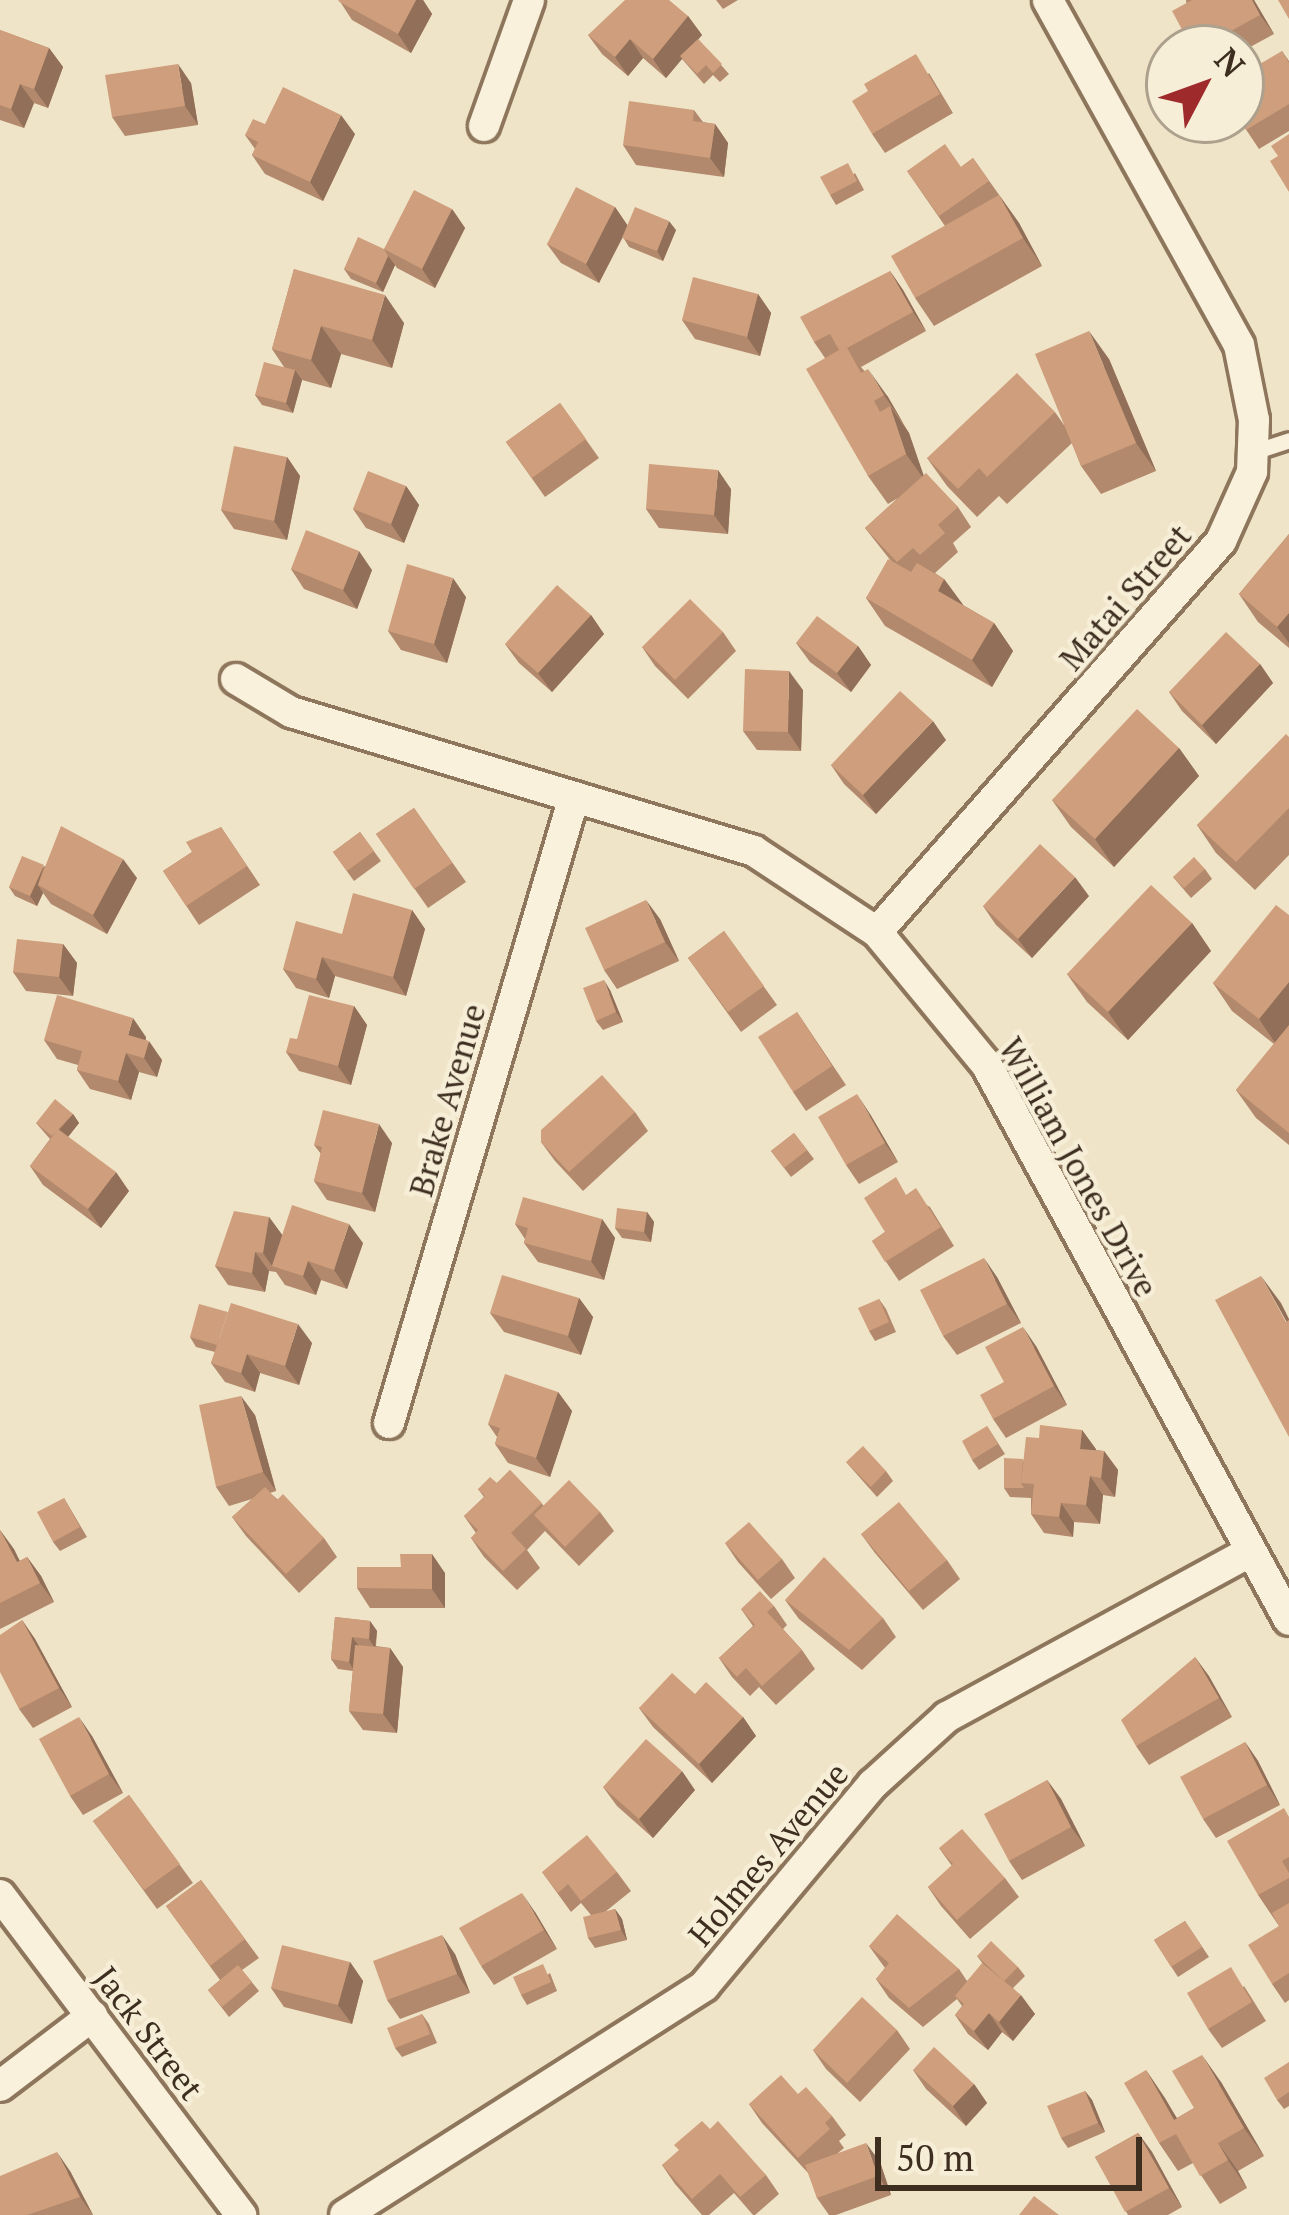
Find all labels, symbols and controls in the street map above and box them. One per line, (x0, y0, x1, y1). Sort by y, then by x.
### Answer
north arrow (1145, 24, 1265, 144)
text: N (1206, 38, 1255, 86)
street label: Matai Street (1051, 516, 1199, 678)
street label: Brake Avenue (401, 999, 493, 1201)
street label: William Jones Drive (991, 1030, 1167, 1304)
street label: Holmes Avenue (680, 1754, 856, 1954)
street label: Jack Street (86, 1959, 212, 2107)
scale bar (881, 2113, 1148, 2187)
text: 50 m (896, 2134, 974, 2181)

